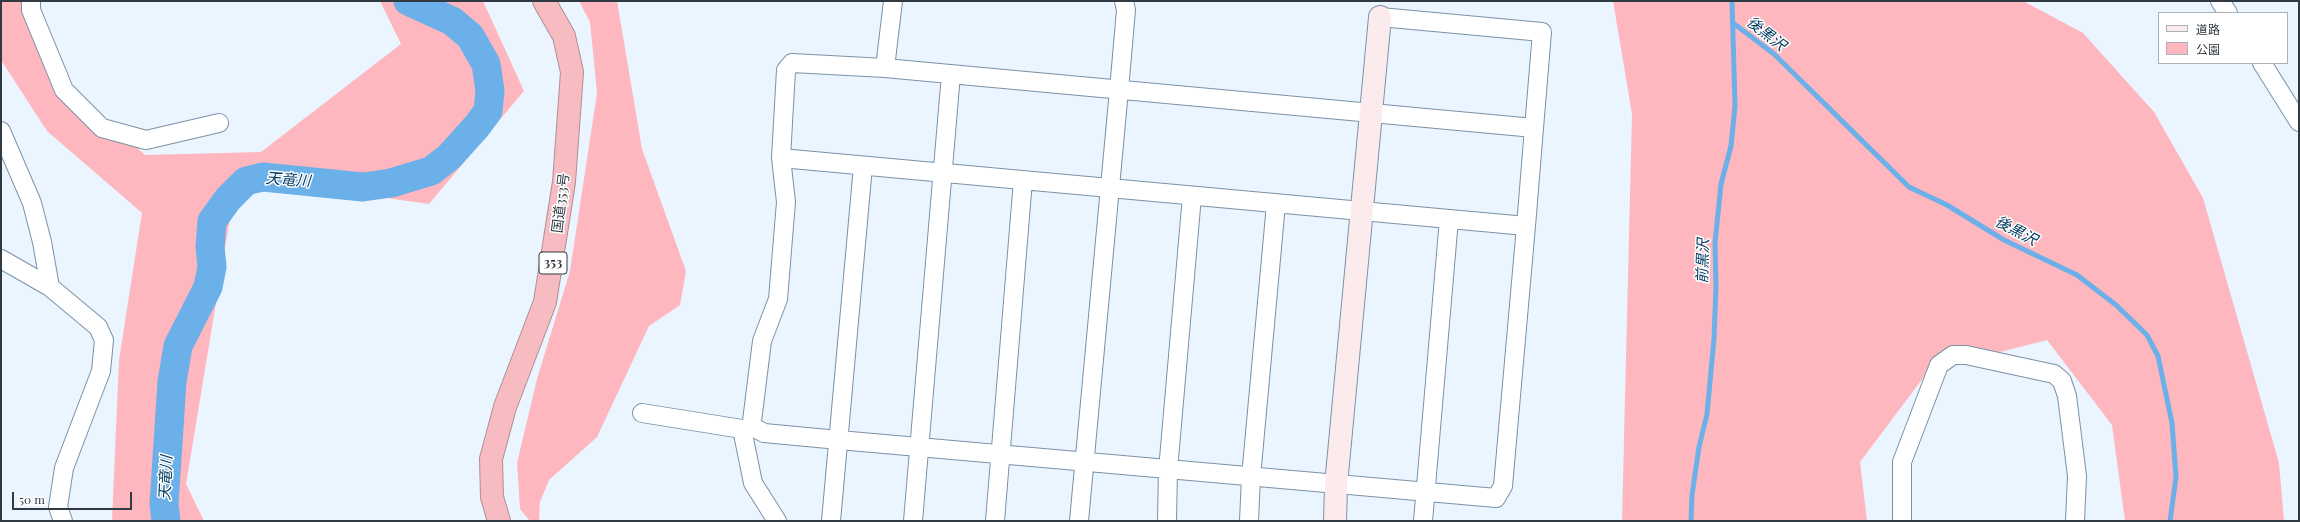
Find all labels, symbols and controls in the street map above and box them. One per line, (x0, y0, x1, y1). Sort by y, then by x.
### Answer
legend (2158, 12, 2288, 64)
water label: 後黒沢 (1743, 13, 1789, 55)
text: 道路 (2196, 21, 2220, 37)
text: 公園 (2196, 41, 2220, 57)
water label: 天竜川 (265, 169, 311, 191)
street label: 国道353号 (549, 172, 573, 234)
water label: 後黒沢 (1992, 212, 2040, 250)
water label: 前黒沢 (1693, 238, 1713, 284)
road number: 353 (539, 252, 567, 274)
water label: 天竜川 (156, 455, 176, 501)
scale bar (14, 484, 134, 510)
text: 50 m (19, 491, 45, 507)

